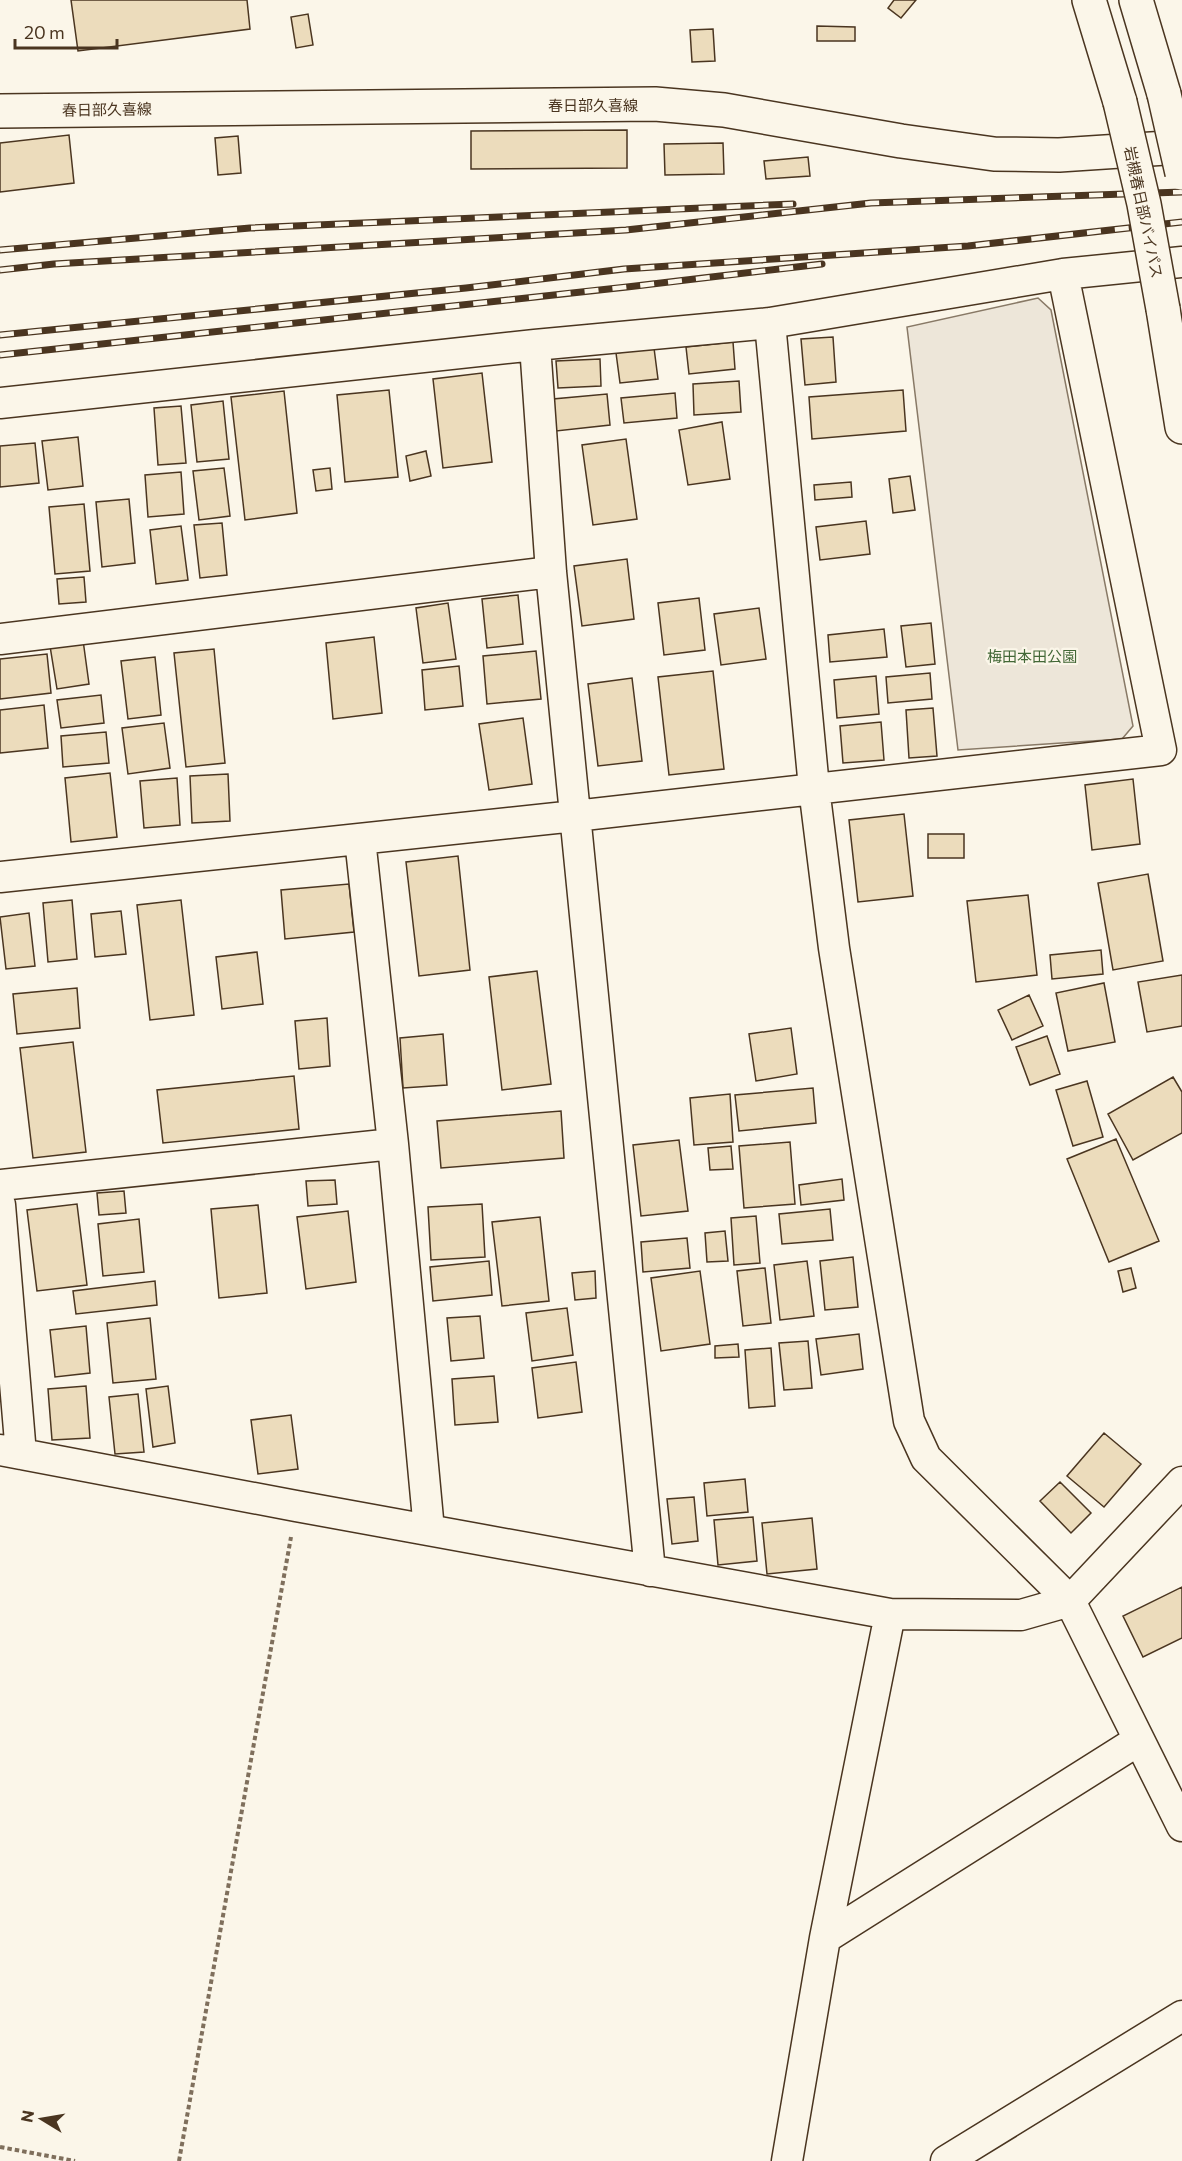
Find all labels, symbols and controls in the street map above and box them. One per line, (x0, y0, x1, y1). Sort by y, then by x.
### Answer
scale bar (15, 12, 117, 50)
text: 20 m (24, 21, 65, 43)
street label: 春日部久喜線 (548, 96, 638, 114)
street label: 春日部久喜線 (62, 99, 152, 119)
street label: 岩槻春日部バイパス (1121, 144, 1167, 280)
park label: 梅田本田公園 (987, 647, 1077, 665)
north arrow (12, 2089, 72, 2149)
text: N (16, 2108, 37, 2124)

